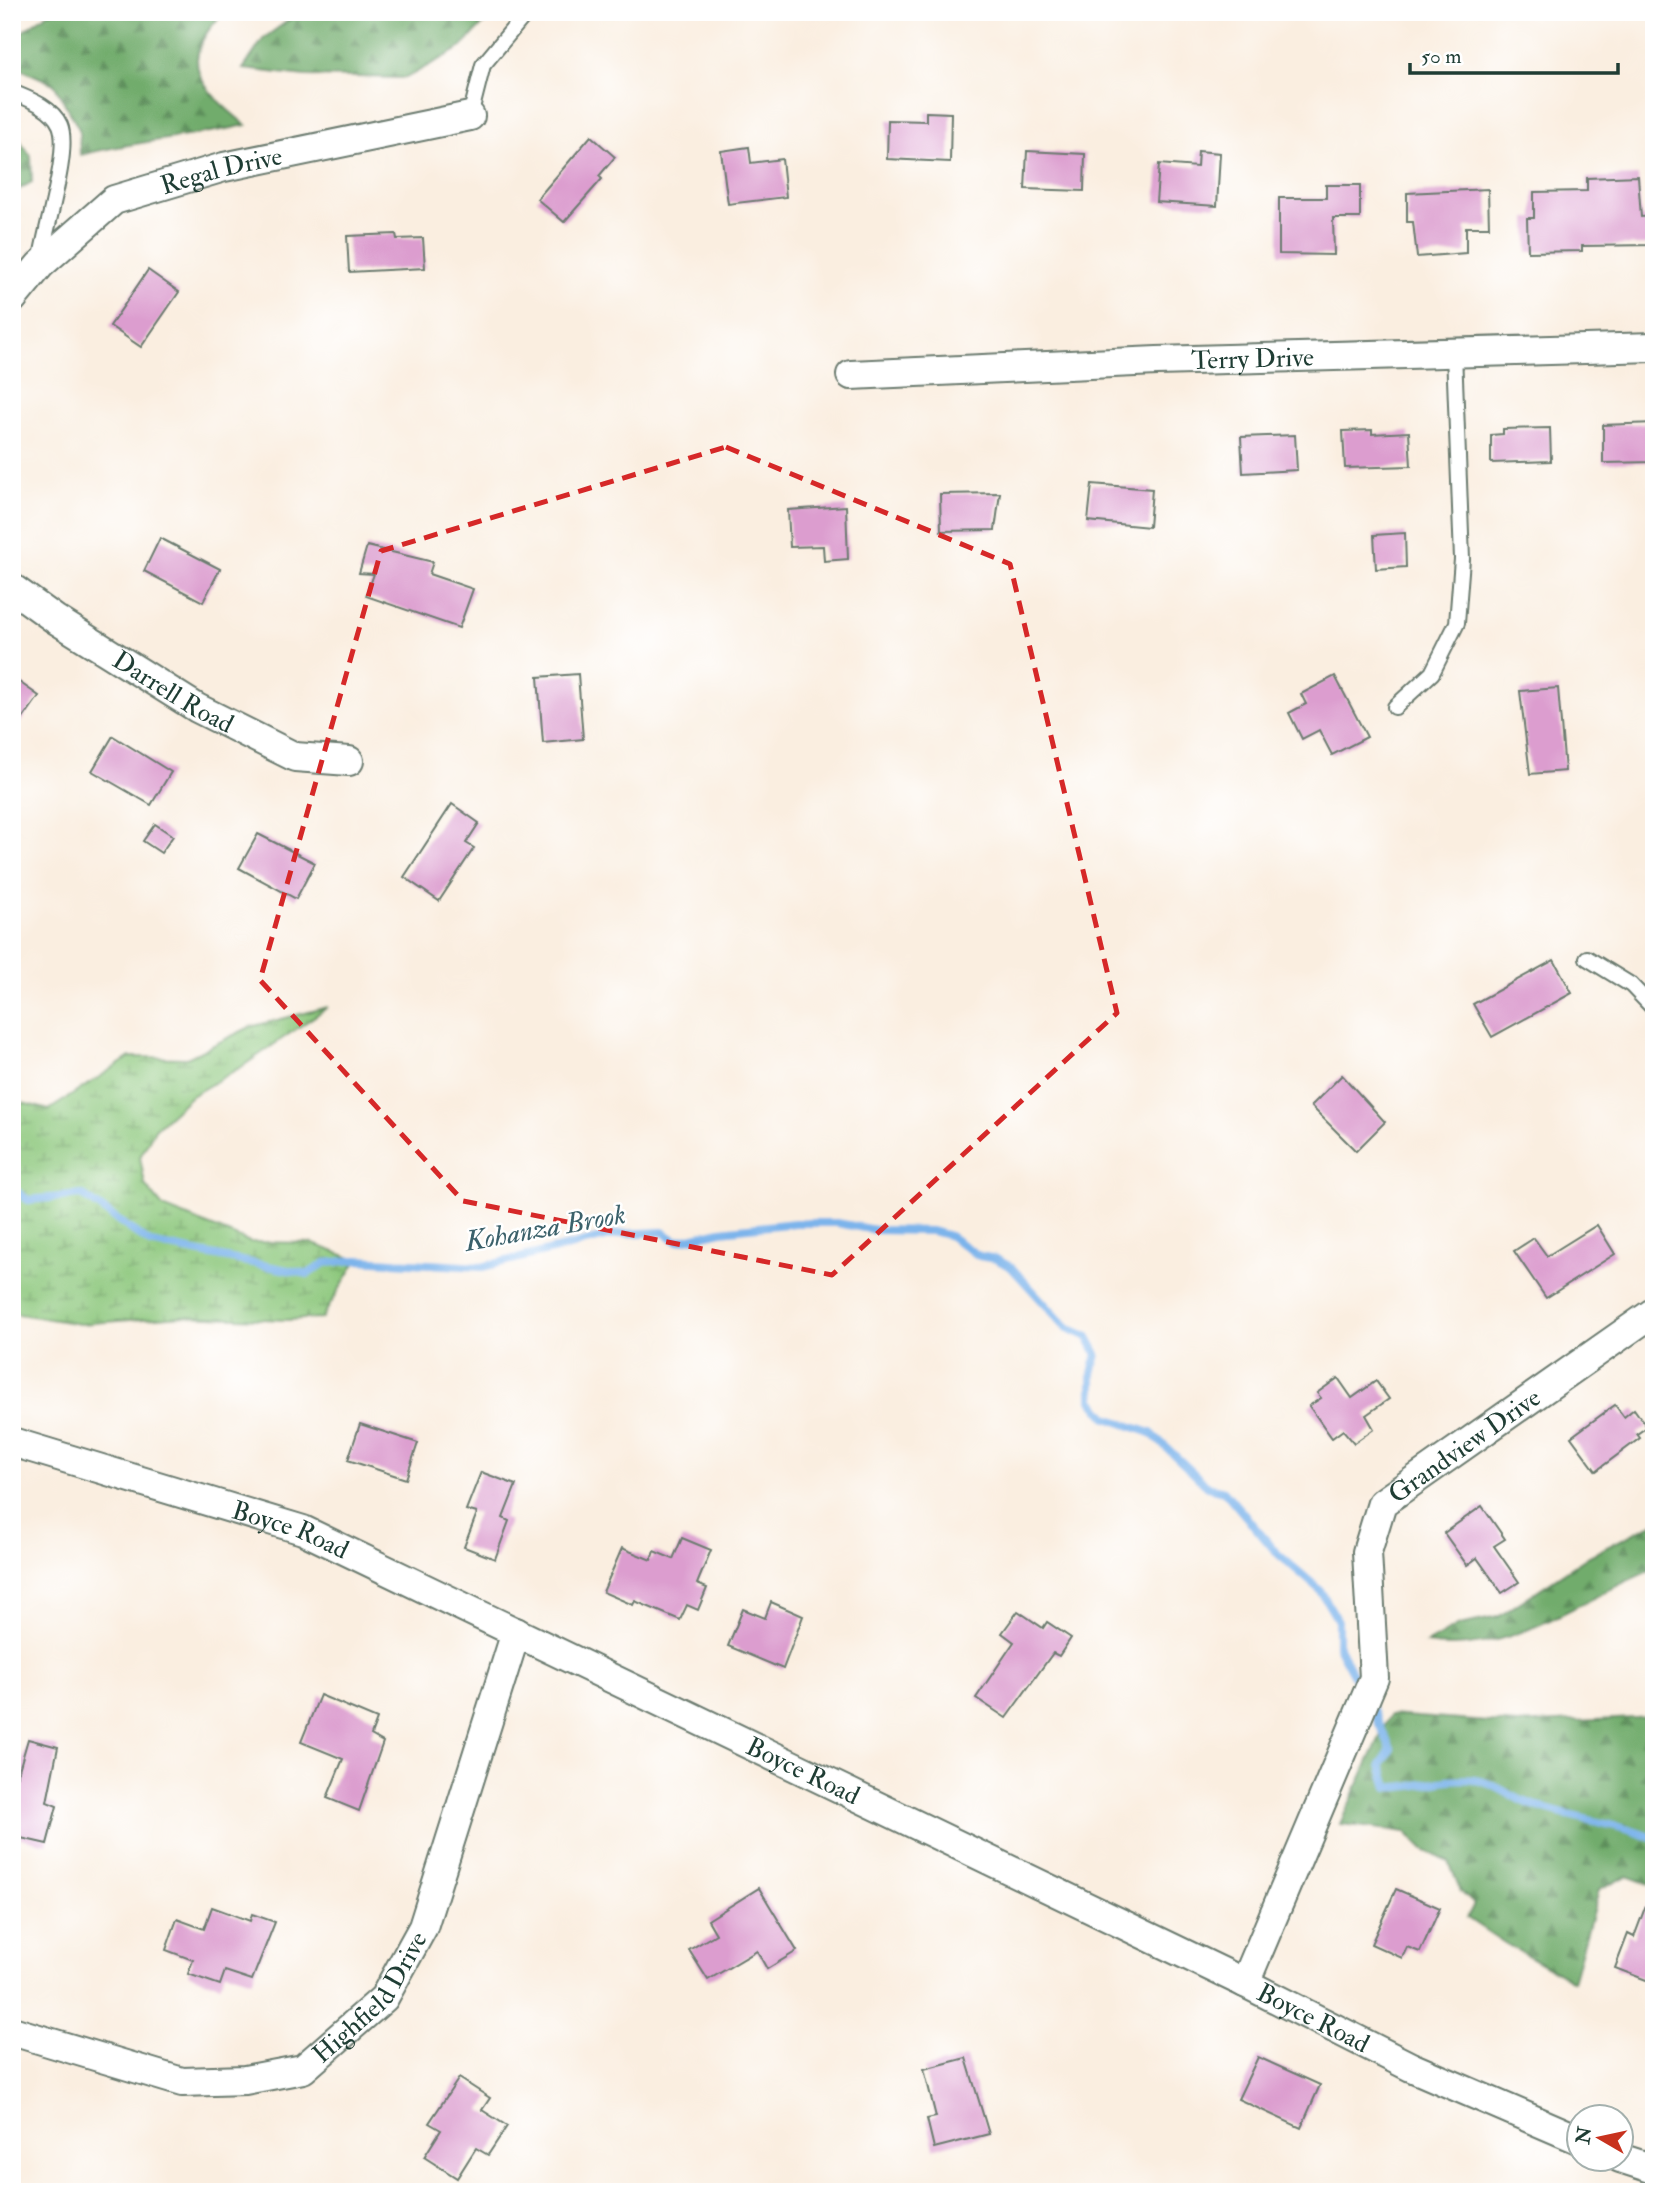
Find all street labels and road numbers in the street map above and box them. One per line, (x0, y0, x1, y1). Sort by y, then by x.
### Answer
street label: Regal Drive (157, 140, 285, 202)
street label: Terry Drive (1191, 342, 1315, 377)
street label: Darrell Road (106, 644, 239, 741)
street label: Grandview Drive (1383, 1382, 1547, 1510)
street label: Boyce Road (228, 1495, 354, 1567)
street label: Boyce Road (741, 1731, 865, 1812)
street label: Highfield Drive (306, 1926, 435, 2070)
street label: Boyce Road (1251, 1977, 1375, 2060)

